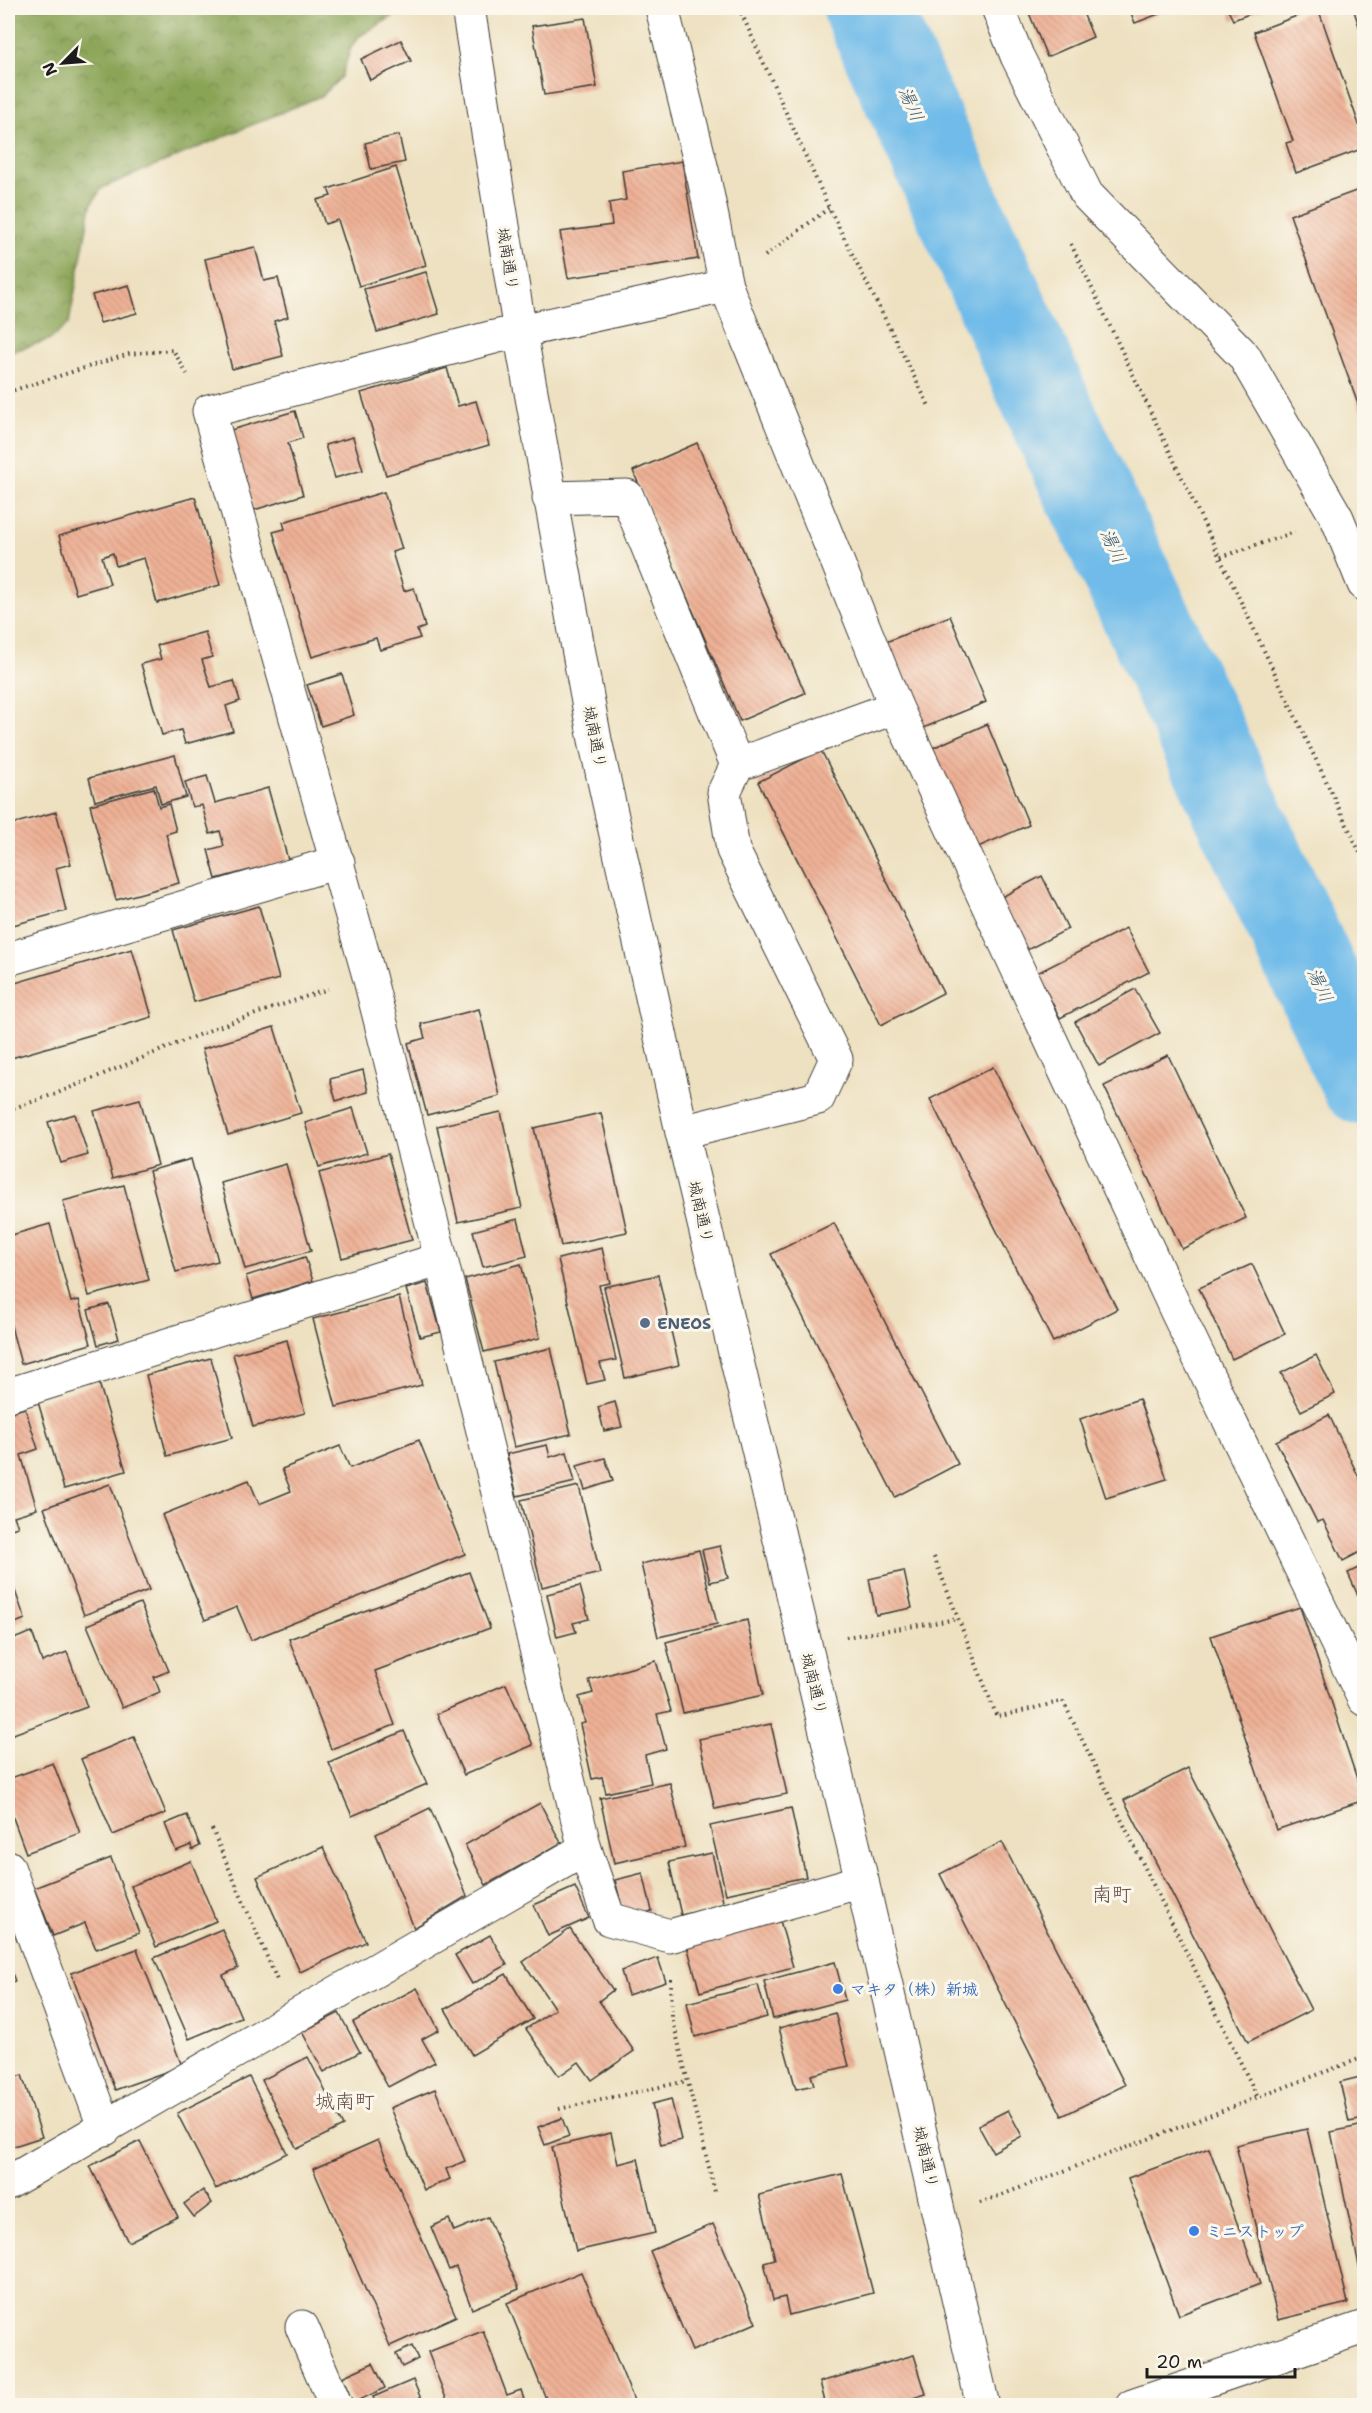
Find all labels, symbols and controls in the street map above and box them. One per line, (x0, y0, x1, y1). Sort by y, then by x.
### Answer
north arrow (33, 33, 93, 93)
text: N (38, 59, 62, 79)
water label: 湯川 (893, 83, 929, 125)
street label: 城南通り (493, 226, 523, 292)
water label: 湯川 (1095, 525, 1131, 567)
street label: 城南通り (579, 704, 611, 770)
water label: 湯川 (1302, 964, 1338, 1006)
street label: 城南通り (684, 1178, 718, 1246)
place label: ENEOS (657, 1313, 711, 1334)
marker: ENEOS (638, 1316, 652, 1330)
street label: 城南通り (796, 1650, 832, 1718)
district label: 南町 (1092, 1881, 1132, 1907)
place label: マキタ（株）新城 (850, 1979, 978, 2000)
marker: マキタ（株）新城 (831, 1982, 845, 1996)
district label: 城南町 (315, 2088, 375, 2114)
street label: 城南通り (909, 2123, 943, 2191)
place label: ミニストップ (1206, 2221, 1304, 2242)
marker: ミニストップ (1187, 2224, 1201, 2238)
scale bar (1147, 2341, 1296, 2379)
text: 20 m (1156, 2350, 1202, 2374)

